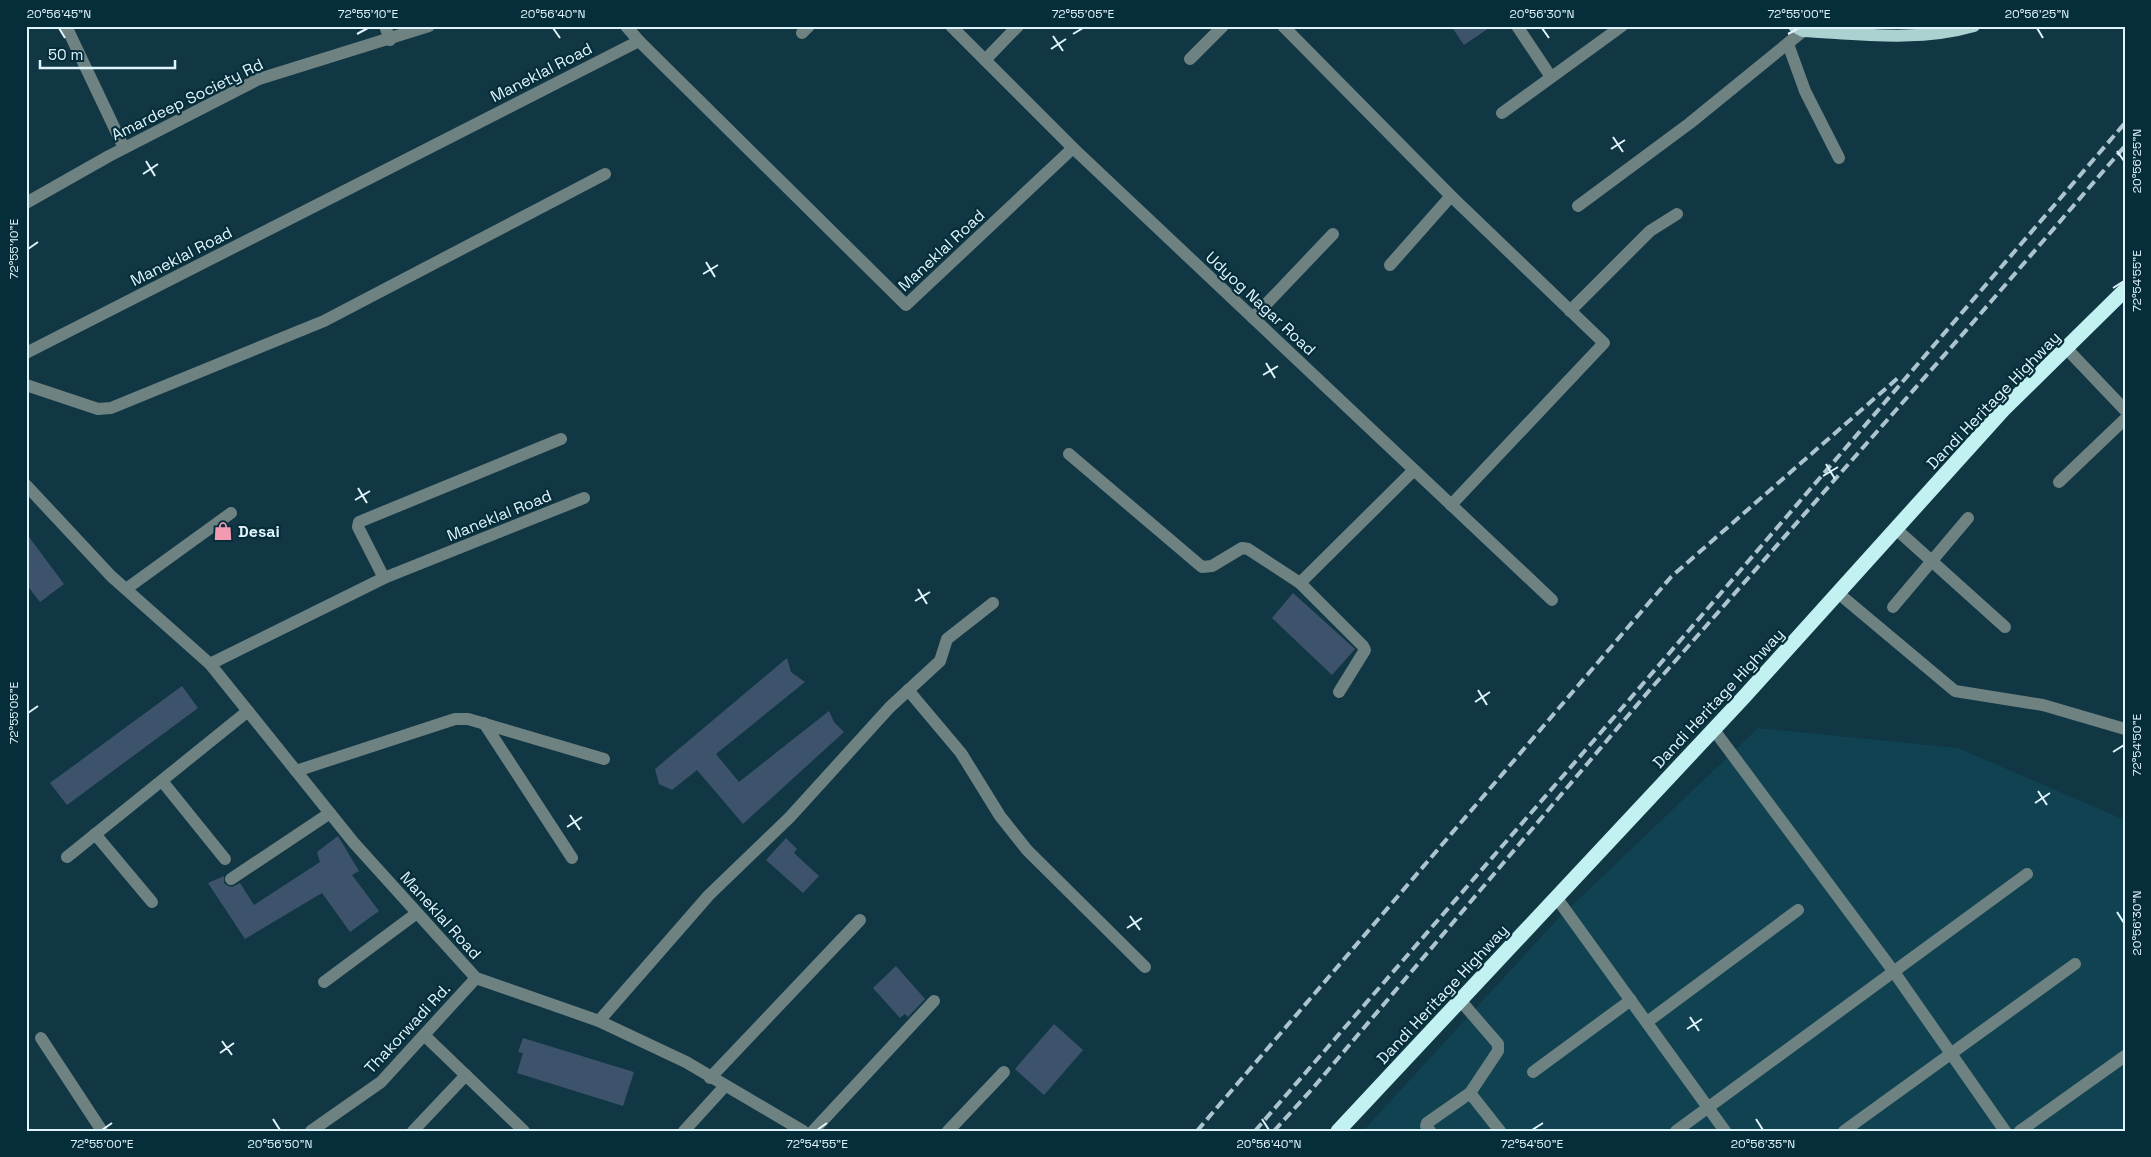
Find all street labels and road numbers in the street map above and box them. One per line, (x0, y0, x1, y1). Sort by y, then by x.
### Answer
street label: Maneklal Road (487, 38, 596, 107)
street label: Amardeep Society Rd (108, 54, 267, 145)
street label: Maneklal Road (893, 205, 989, 296)
street label: Maneklal Road (127, 222, 236, 291)
street label: Udyog Nagar Road (1201, 247, 1320, 360)
street label: Dandi Heritage Highway (1922, 327, 2065, 474)
street label: Maneklal Road (444, 485, 555, 546)
street label: Dandi Heritage Highway (1648, 624, 1789, 773)
street label: Maneklal Road (396, 867, 486, 964)
street label: Dandi Heritage Highway (1372, 920, 1513, 1069)
street label: Thakorwadi Rd. (360, 978, 455, 1078)

